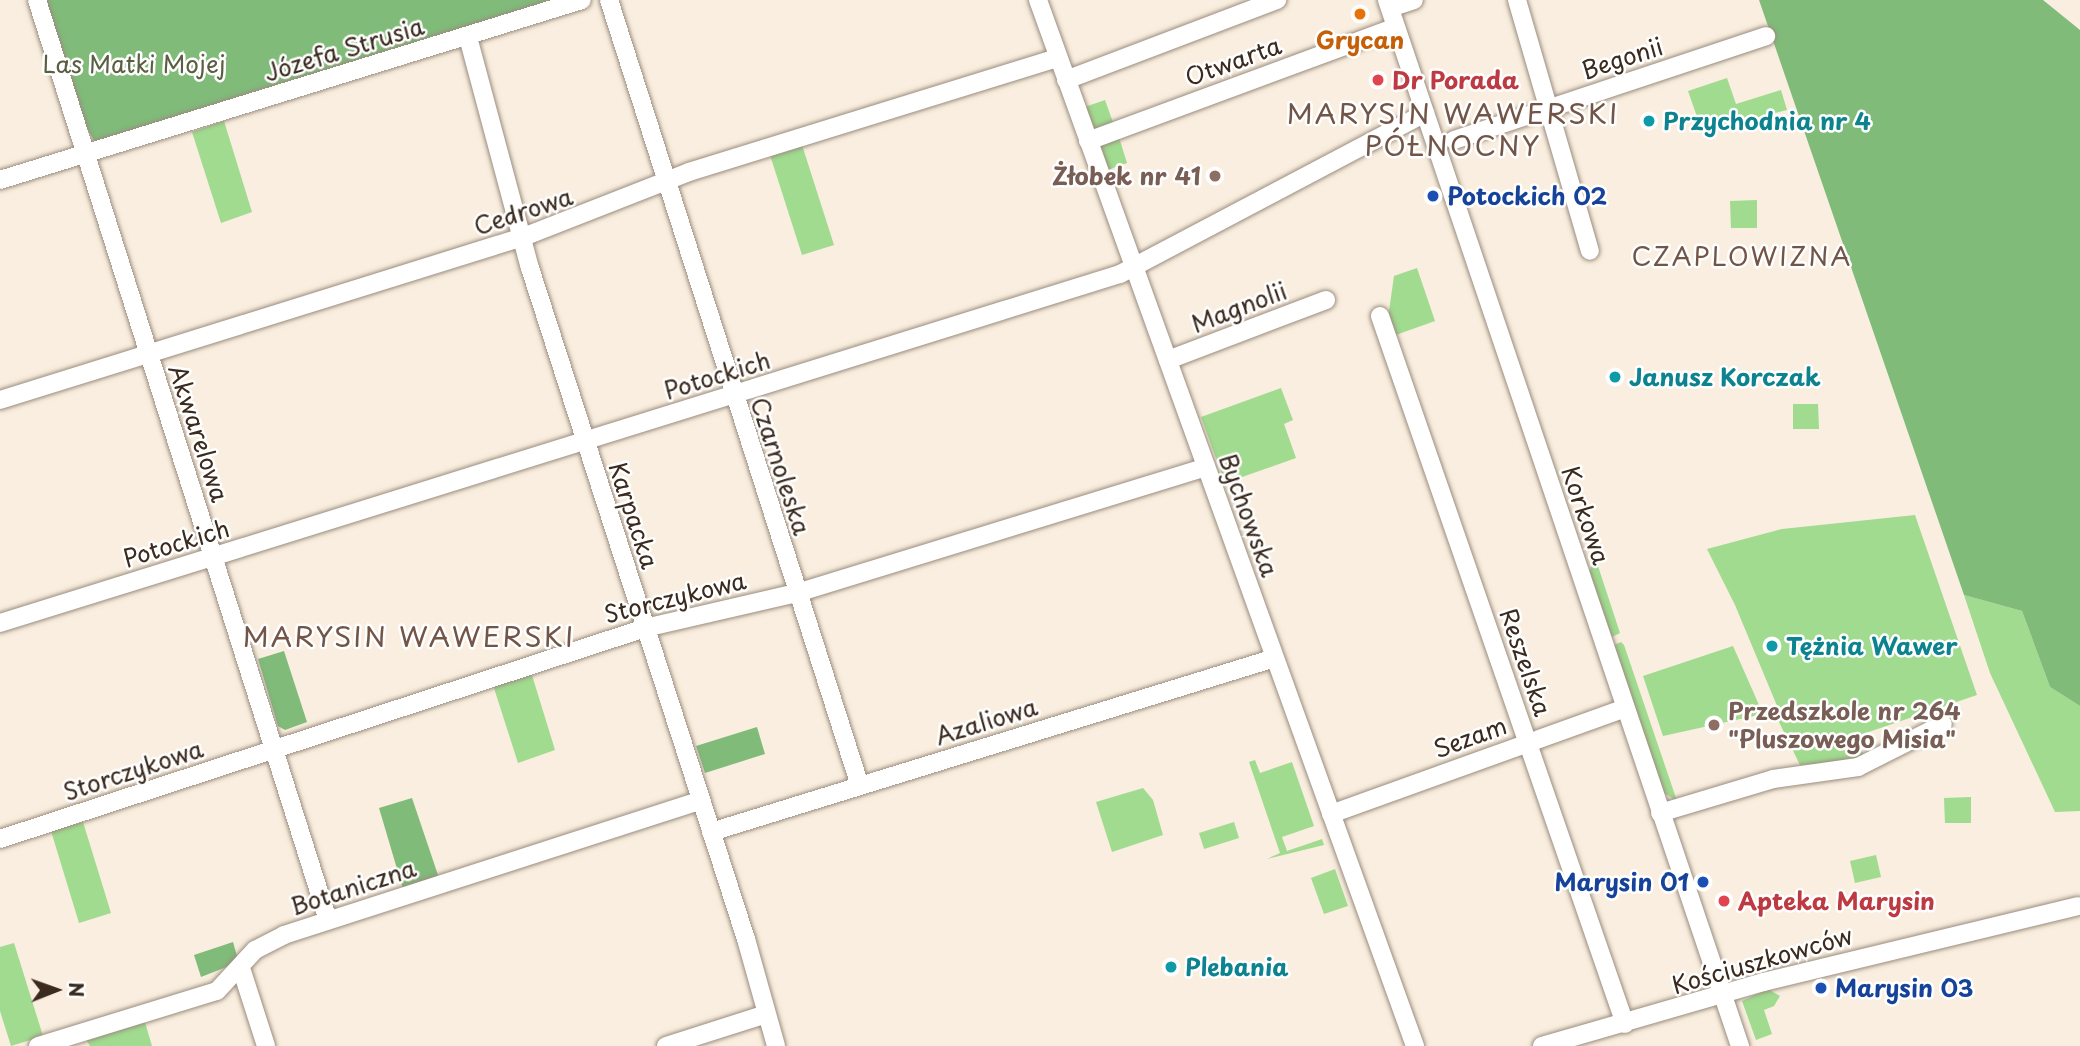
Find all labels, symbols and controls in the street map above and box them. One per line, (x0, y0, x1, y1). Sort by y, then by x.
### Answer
marker: Grycan (1352, 6, 1368, 22)
street label: Józefa Strusia (261, 11, 427, 87)
place label: Grycan (1316, 26, 1404, 54)
street label: Otwarta (1181, 30, 1285, 92)
street label: Begonii (1578, 31, 1666, 85)
park label: Las Matki Mojej (42, 50, 226, 78)
place label: Dr Porada (1392, 66, 1519, 94)
marker: Dr Porada (1370, 72, 1386, 88)
district label: MARYSIN WAWERSKI PÓŁNOCNY (1289, 96, 1617, 162)
place label: Przychodnia nr 4 (1663, 107, 1871, 135)
marker: Przychodnia nr 4 (1641, 113, 1657, 129)
place label: Żłobek nr 41 (1051, 162, 1201, 190)
marker: Żłobek nr 41 (1207, 168, 1223, 184)
street label: Cedrowa (470, 182, 576, 240)
place label: Potockich 02 (1447, 182, 1608, 210)
marker: Potockich 02 (1425, 188, 1441, 204)
district label: CZAPLOWIZNA (1633, 240, 1851, 272)
street label: Magnolii (1187, 276, 1291, 338)
street label: Potockich (660, 345, 774, 405)
street label: Akwarelowa (163, 361, 235, 505)
place label: Janusz Korczak (1629, 363, 1823, 391)
marker: Janusz Korczak (1607, 369, 1623, 385)
street label: Czarnoleska (745, 394, 817, 538)
street label: Bychowska (1213, 450, 1285, 580)
street label: Karpacka (603, 458, 665, 572)
street label: Korkowa (1556, 462, 1616, 568)
street label: Potockich (119, 513, 233, 573)
street label: Storczykowa (601, 565, 749, 629)
street label: Reszelska (1494, 605, 1558, 719)
district label: MARYSIN WAWERSKI (245, 619, 573, 653)
place label: Tężnia Wawer (1786, 632, 1958, 660)
marker: Tężnia Wawer (1764, 638, 1780, 654)
street label: Azaliowa (931, 692, 1041, 750)
place label: Przedszkole nr 264 "Pluszowego Misia" (1728, 697, 1962, 753)
street label: Sezam (1429, 711, 1511, 763)
marker: Przedszkole nr 264 "Pluszowego Misia" (1706, 717, 1722, 733)
street label: Storczykowa (60, 734, 206, 806)
street label: Botaniczna (287, 853, 419, 921)
place label: Marysin 01 (1554, 868, 1689, 896)
marker: Marysin 01 (1695, 874, 1711, 890)
place label: Apteka Marysin (1738, 887, 1934, 915)
marker: Apteka Marysin (1716, 893, 1732, 909)
street label: Kościuszkowców (1669, 921, 1855, 999)
place label: Plebania (1185, 953, 1289, 981)
north arrow (21, 955, 91, 1025)
marker: Plebania (1163, 959, 1179, 975)
place label: Marysin 03 (1835, 974, 1974, 1002)
marker: Marysin 03 (1813, 980, 1829, 996)
text: N (63, 982, 91, 997)

